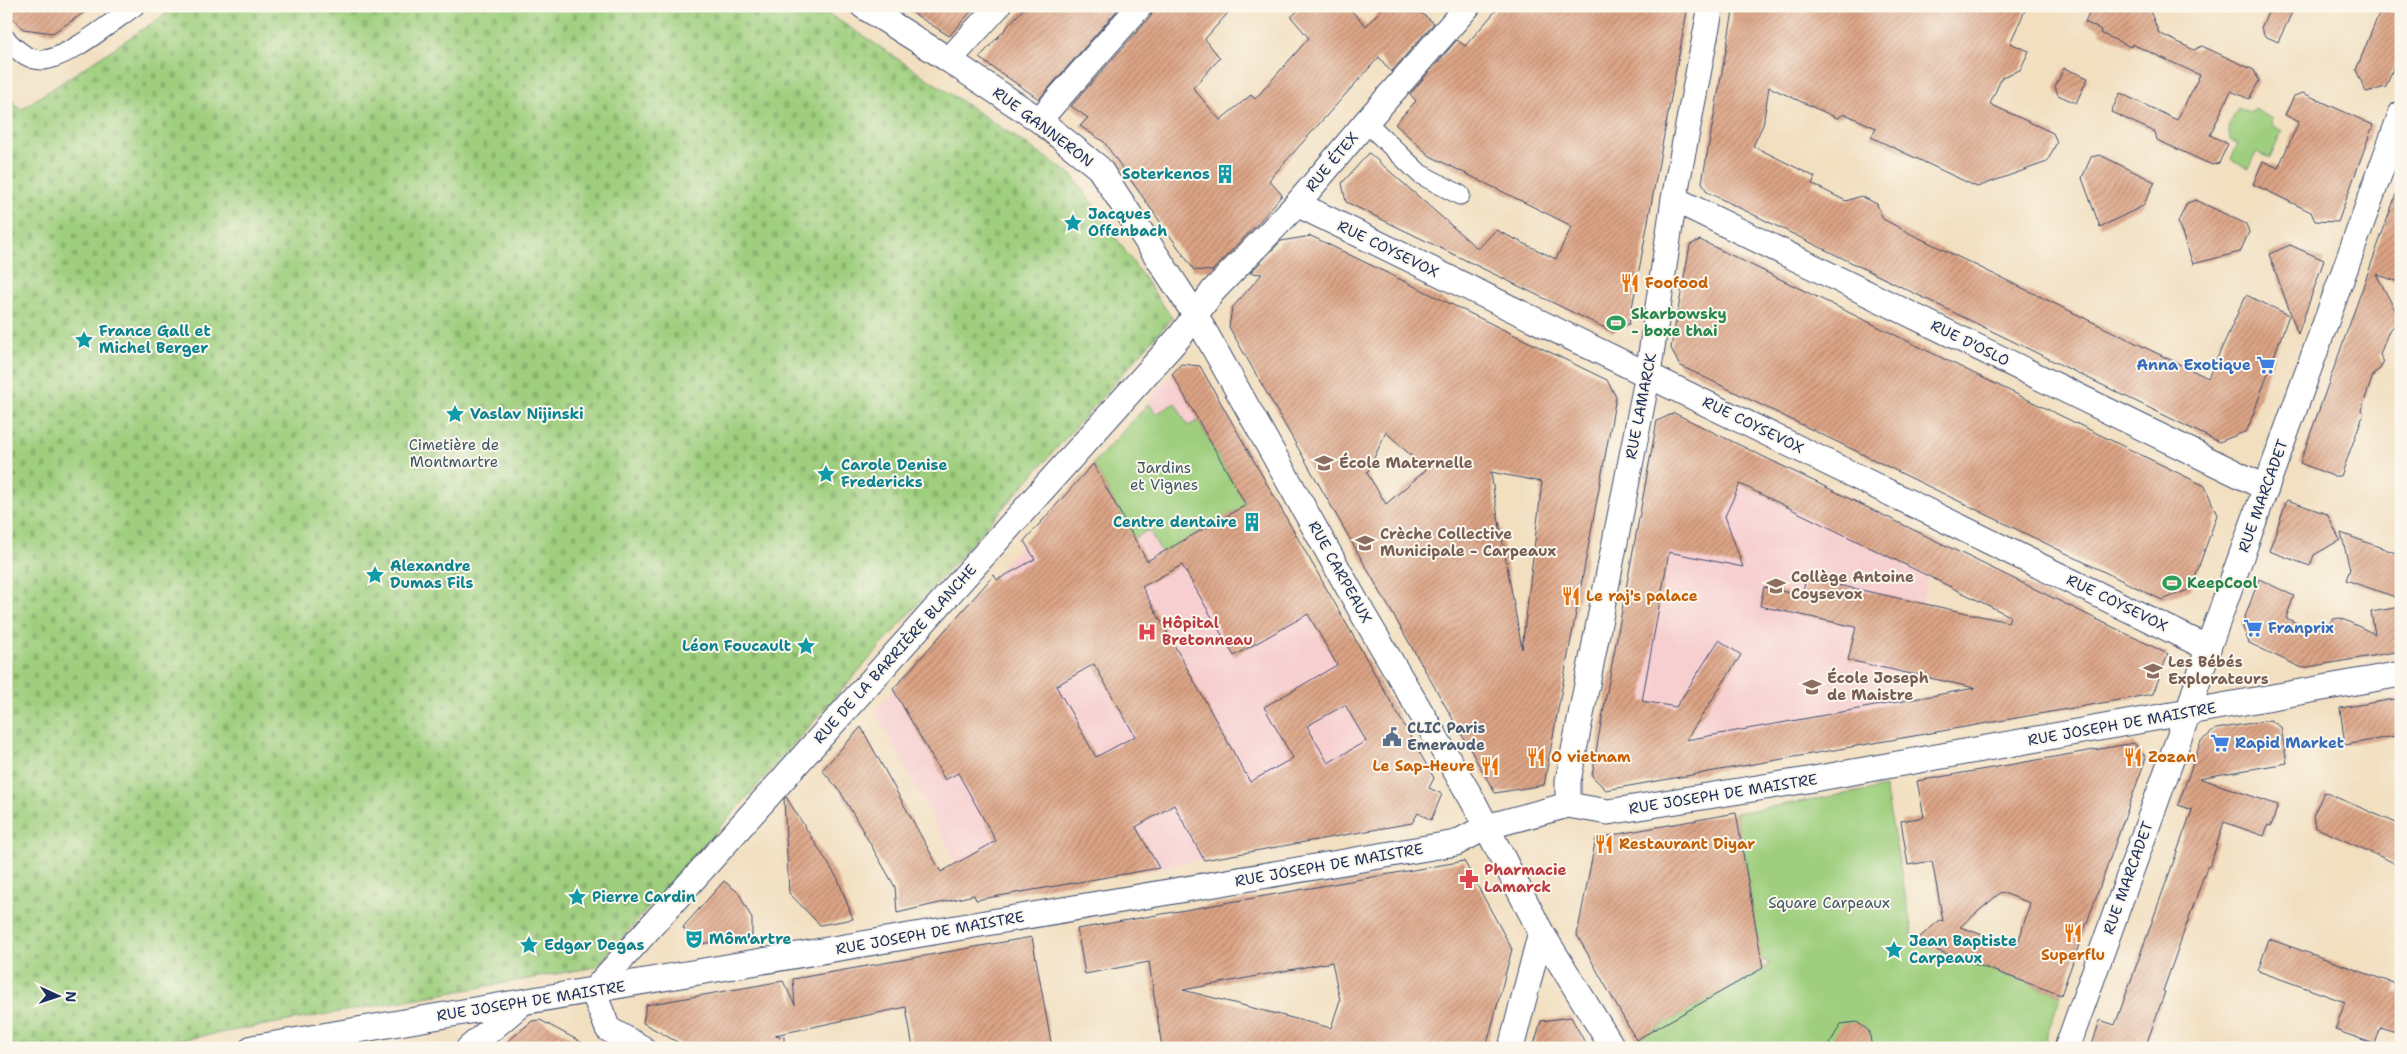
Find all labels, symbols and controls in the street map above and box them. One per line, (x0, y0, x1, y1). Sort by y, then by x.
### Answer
street label: RUE GANNERON (989, 82, 1097, 172)
street label: RUE ÉTEX (1300, 127, 1363, 196)
building icon: Soterkenos (1214, 163, 1236, 185)
place label: Soterkenos (1122, 164, 1210, 184)
place label: Jacques Offenbach (1088, 204, 1167, 241)
place icon: Jacques Offenbach (1062, 212, 1084, 234)
street label: RUE COYSEVOX (1334, 216, 1442, 282)
restaurant icon: Foofood (1619, 272, 1641, 294)
place label: Foofood (1645, 273, 1708, 293)
place label: Skarbowsky - boxe thai (1631, 304, 1727, 341)
sports icon: Skarbowsky - boxe thai (1605, 312, 1627, 334)
street label: RUE D'OSLO (1927, 315, 2013, 371)
place label: France Gall et Michel Berger (99, 321, 211, 358)
place icon: France Gall et Michel Berger (73, 329, 95, 351)
street label: RUE LAMARCK (1621, 351, 1661, 461)
supermarket icon: Anna Exotique (2255, 354, 2277, 376)
place label: Anna Exotique (2137, 355, 2251, 375)
street label: RUE COYSEVOX (1699, 392, 1807, 458)
place icon: Vaslav Nijinski (444, 403, 466, 425)
place label: Vaslav Nijinski (470, 404, 584, 424)
park label: Cimetière de Montmartre (409, 435, 499, 472)
street label: RUE MARCADET (2233, 437, 2293, 555)
school or university icon: École Maternelle (1313, 452, 1335, 474)
place label: École Maternelle (1339, 452, 1473, 473)
place label: Carole Denise Fredericks (841, 455, 947, 492)
park label: Jardins et Vignes (1130, 458, 1198, 495)
place icon: Carole Denise Fredericks (815, 463, 837, 485)
building icon: Centre dentaire (1241, 511, 1263, 533)
place label: Centre dentaire (1113, 512, 1237, 532)
street label: RUE CARPEAUX (1304, 517, 1376, 627)
place label: Crèche Collective Municipale - Carpeaux (1380, 524, 1556, 561)
school or university icon: Crèche Collective Municipale - Carpeaux (1354, 532, 1376, 554)
place label: Alexandre Dumas Fils (390, 556, 473, 593)
street label: RUE DE LA BARRIÈRE BLANCHE (808, 559, 981, 748)
place icon: Alexandre Dumas Fils (364, 564, 386, 586)
place label: Collège Antoine Coysevox (1791, 567, 1914, 604)
street label: RUE COYSEVOX (2063, 570, 2171, 636)
sports icon: KeepCool (2161, 572, 2183, 594)
place label: KeepCool (2187, 573, 2258, 593)
school or university icon: Collège Antoine Coysevox (1765, 575, 1787, 597)
restaurant icon: Le raj's palace (1560, 585, 1582, 607)
place label: Le raj's palace (1586, 586, 1698, 606)
place label: Hôpital Bretonneau (1162, 613, 1253, 650)
supermarket icon: Franprix (2242, 617, 2264, 639)
place label: Franprix (2268, 618, 2334, 638)
hospital icon: Hôpital Bretonneau (1136, 621, 1158, 643)
place icon: Léon Foucault (795, 635, 817, 657)
place label: Léon Foucault (682, 636, 791, 656)
place label: Les Bébés Explorateurs (2168, 652, 2269, 689)
school or university icon: Les Bébés Explorateurs (2142, 660, 2164, 682)
place label: École Joseph de Maistre (1827, 667, 1929, 705)
school or university icon: École Joseph de Maistre (1801, 676, 1823, 698)
street label: RUE JOSEPH DE MAISTRE (2026, 698, 2218, 750)
place label: CLIC Paris Emeraude (1407, 718, 1486, 755)
public building icon: CLIC Paris Emeraude (1381, 726, 1403, 748)
supermarket icon: Rapid Market (2209, 732, 2231, 754)
place label: Rapid Market (2235, 733, 2344, 753)
restaurant icon: O vietnam (1525, 746, 1547, 768)
restaurant icon: Zozan (2122, 746, 2144, 768)
place label: O vietnam (1551, 747, 1631, 767)
place label: Zozan (2148, 747, 2196, 767)
restaurant icon: Le Sap-Heure (1479, 755, 1501, 777)
place label: Le Sap-Heure (1373, 756, 1475, 776)
street label: RUE JOSEPH DE MAISTRE (1627, 769, 1819, 819)
street label: RUE MARCADET (2098, 819, 2158, 937)
restaurant icon: Restaurant Diyar (1593, 833, 1615, 855)
place label: Restaurant Diyar (1619, 834, 1755, 854)
street label: RUE JOSEPH DE MAISTRE (1233, 839, 1425, 891)
place label: Pharmacie Lamarck (1484, 860, 1566, 897)
pharmacy icon: Pharmacie Lamarck (1458, 868, 1480, 890)
place icon: Pierre Cardin (566, 886, 588, 908)
place label: Pierre Cardin (592, 887, 696, 907)
park label: Square Carpeaux (1768, 893, 1890, 913)
street label: RUE JOSEPH DE MAISTRE (834, 907, 1026, 959)
restaurant icon: Superflu (2062, 922, 2084, 944)
theatre icon: Môm'artre (683, 928, 705, 950)
place label: Môm'artre (709, 929, 792, 949)
place label: Jean Baptiste Carpeaux (1909, 931, 2017, 968)
place icon: Edgar Degas (518, 934, 540, 956)
place label: Edgar Degas (544, 935, 644, 955)
place icon: Jean Baptiste Carpeaux (1883, 939, 1905, 961)
place label: Superflu (2041, 945, 2105, 965)
north arrow (32, 972, 82, 1022)
street label: RUE JOSEPH DE MAISTRE (435, 976, 627, 1026)
text: N (62, 991, 80, 1003)

